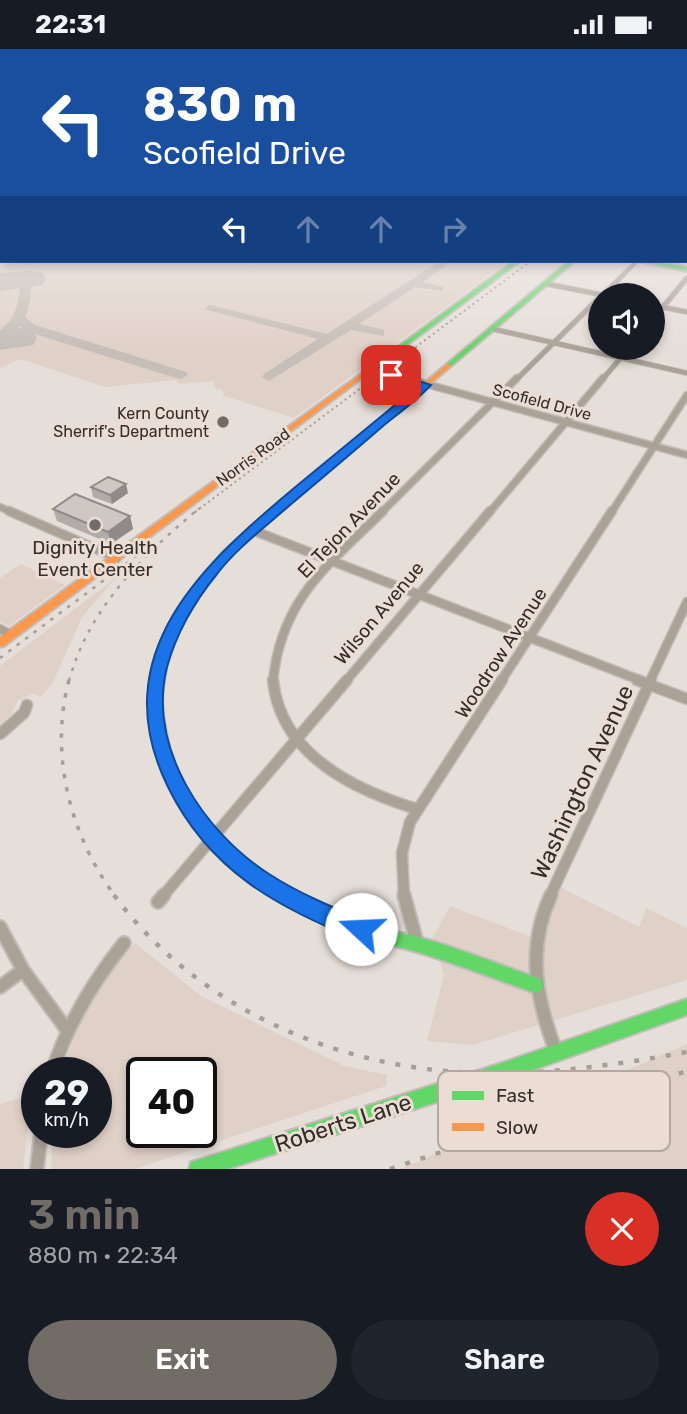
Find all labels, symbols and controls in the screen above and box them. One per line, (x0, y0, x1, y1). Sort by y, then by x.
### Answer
text: 22:31 (35, 9, 106, 40)
text: 830 m (143, 75, 297, 133)
icon: left (28, 77, 119, 168)
text: Scofield Drive (143, 134, 346, 172)
icon: left (216, 210, 254, 248)
icon: ahead (289, 210, 327, 248)
icon: ahead (362, 210, 400, 248)
icon: right (435, 210, 473, 248)
map controls (588, 283, 665, 360)
button: sound (588, 283, 665, 360)
pin (361, 345, 421, 405)
icon: arrive (372, 356, 410, 394)
street label: Scofield Drive (491, 380, 593, 424)
place label: Kern County Sherrif's Department (53, 404, 209, 441)
marker: Kern County Sherrif's Department (215, 414, 231, 430)
street label: Norris Road (212, 424, 294, 490)
street label: El Tejon Avenue (293, 467, 405, 583)
marker: Dignity Health Event Center (87, 517, 103, 533)
place label: Dignity Health Event Center (32, 536, 158, 581)
street label: Wilson Avenue (329, 557, 429, 669)
street label: Woodrow Avenue (450, 583, 552, 723)
street label: Washington Avenue (525, 680, 639, 884)
position arrow (324, 892, 398, 966)
speed limit sign: 40 (126, 1057, 217, 1148)
legend (438, 1071, 670, 1151)
text: 29 (44, 1072, 89, 1114)
text: Fast (496, 1084, 535, 1107)
street label: Roberts Lane (271, 1088, 415, 1158)
text: km/h (44, 1109, 89, 1131)
text: Slow (496, 1116, 538, 1139)
text: 3 min (28, 1190, 141, 1240)
button: close (585, 1192, 659, 1266)
text: 880 m · 22:34 (28, 1241, 178, 1269)
button: Exit (28, 1320, 337, 1400)
button: Share (351, 1320, 659, 1400)

